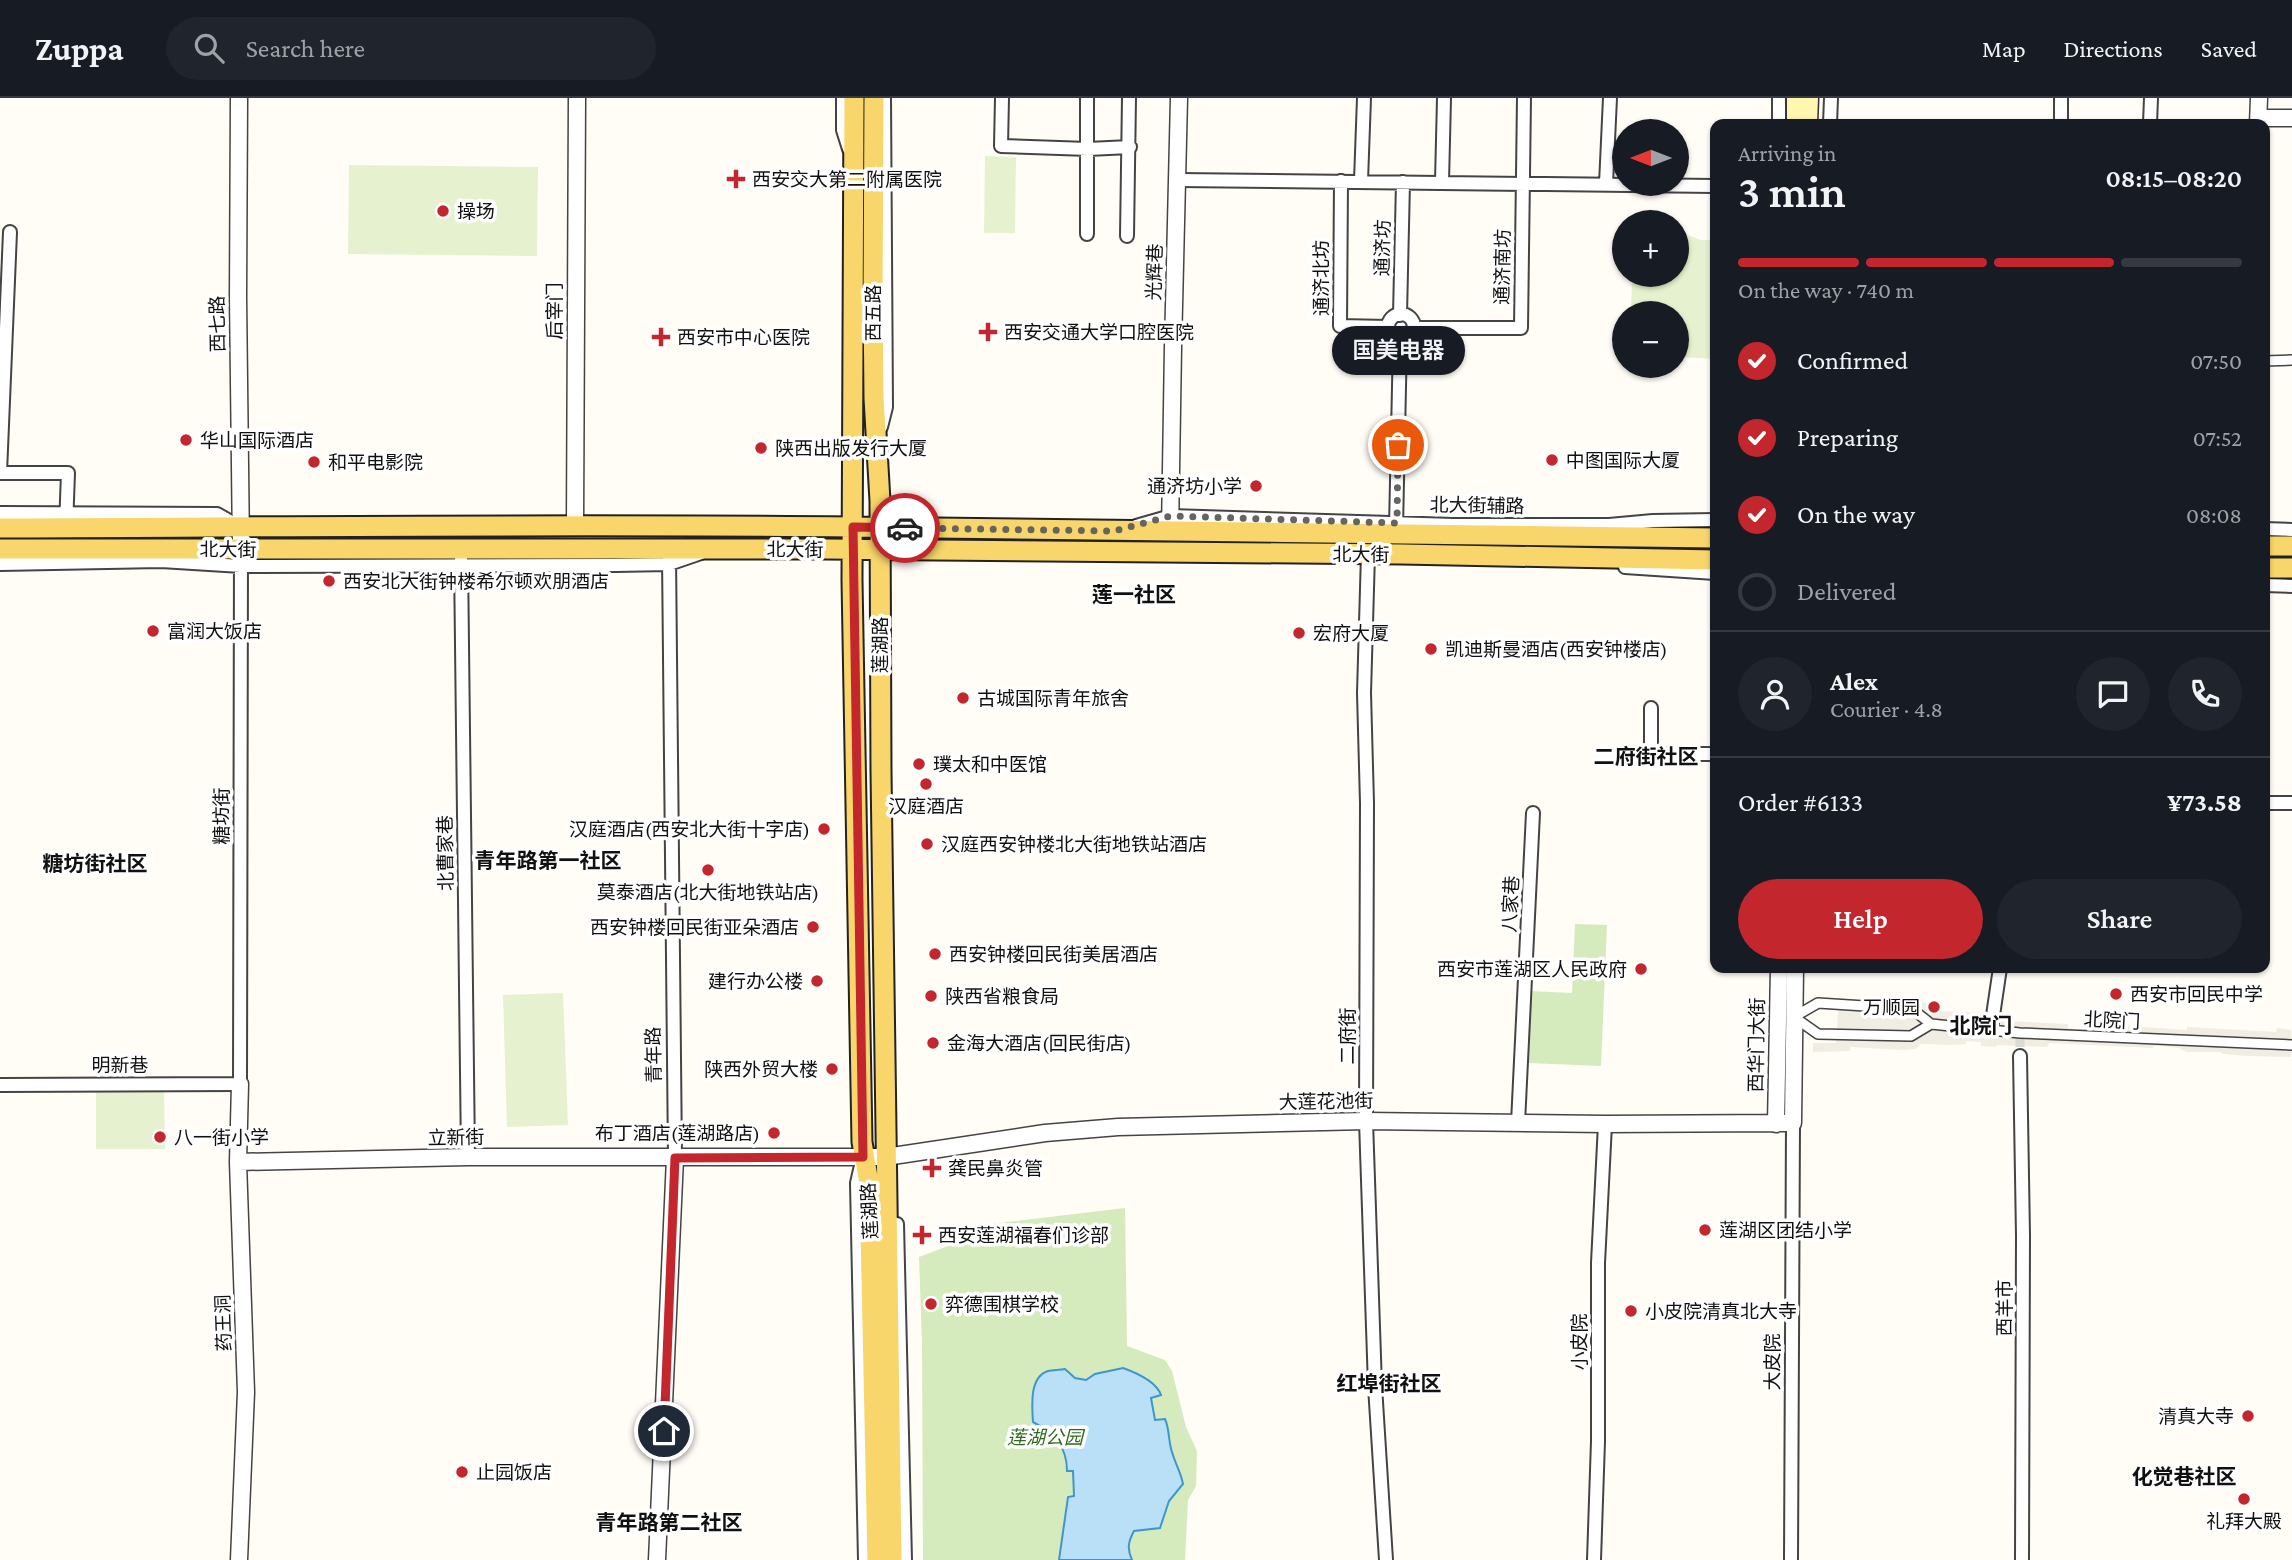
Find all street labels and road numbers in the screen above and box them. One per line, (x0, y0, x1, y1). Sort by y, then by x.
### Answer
street label: 通济坊 (1372, 219, 1393, 277)
street label: 通济南坊 (1491, 229, 1514, 305)
street label: 通济北坊 (1311, 240, 1332, 316)
street label: 光辉巷 (1143, 243, 1166, 301)
street label: 后宰门 (544, 282, 565, 340)
street label: 西五路 (863, 284, 884, 342)
street label: 西七路 (207, 295, 228, 353)
street label: 北大街辅路 (1429, 494, 1525, 517)
street label: 北大街 (199, 539, 257, 560)
street label: 北大街 (766, 539, 824, 560)
street label: 北大街 (1332, 544, 1390, 565)
street label: 莲湖路 (870, 616, 891, 674)
street label: 糖坊街 (211, 787, 232, 845)
street label: 北曹家巷 (434, 815, 457, 891)
street label: 八家巷 (1499, 875, 1522, 933)
street label: 西华门大街 (1745, 997, 1768, 1093)
street label: 二府街 (1337, 1007, 1358, 1065)
street label: 北院门 (2083, 1009, 2141, 1032)
street label: 青年路 (643, 1026, 664, 1084)
street label: 明新巷 (91, 1055, 149, 1076)
street label: 大莲花池街 (1278, 1090, 1374, 1113)
street label: 立新街 (427, 1127, 485, 1148)
street label: 莲湖路 (858, 1182, 881, 1240)
street label: 西羊市 (1994, 1279, 2015, 1337)
street label: 药王洞 (212, 1294, 235, 1352)
street label: 小皮院 (1569, 1313, 1590, 1371)
street label: 大皮院 (1762, 1333, 1783, 1391)

